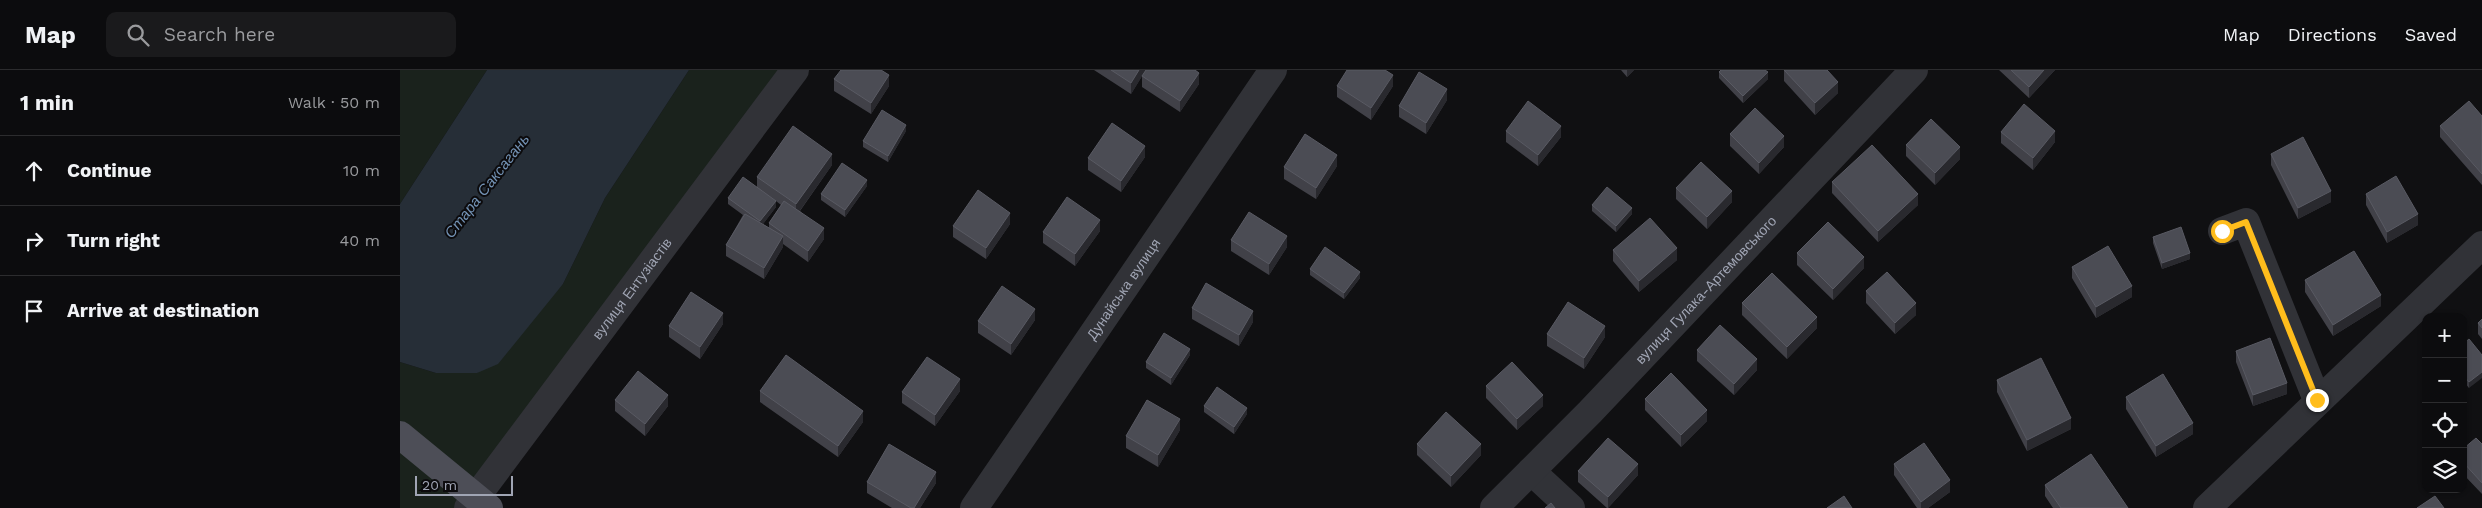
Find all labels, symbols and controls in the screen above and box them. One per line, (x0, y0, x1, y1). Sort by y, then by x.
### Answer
search box (106, 12, 456, 57)
text: Map (25, 21, 76, 49)
icon: search (124, 21, 152, 49)
text: Search here (164, 23, 275, 46)
text: Map (2223, 24, 2260, 45)
text: Directions (2288, 24, 2377, 45)
text: Saved (2405, 24, 2457, 45)
text: 1 min (20, 90, 74, 115)
text: Walk · 50 m (288, 93, 380, 112)
water label: Стара Саксагань (441, 130, 533, 242)
icon: ahead (20, 157, 48, 185)
text: Continue (67, 159, 151, 182)
text: 10 m (343, 161, 380, 180)
street label: вулиця Гулака-Артемовського (1632, 213, 1780, 367)
route start (2211, 220, 2234, 243)
icon: right (20, 227, 48, 255)
text: Turn right (67, 229, 160, 252)
text: 40 m (340, 231, 380, 250)
street label: вулиця Ентузіастів (589, 235, 675, 342)
street label: Дунайська вулиця (1083, 236, 1164, 343)
icon: arrive (20, 297, 48, 325)
text: Arrive at destination (67, 299, 259, 322)
map controls (2422, 313, 2467, 493)
button: + (2422, 313, 2467, 358)
button: − (2422, 358, 2467, 403)
route end (2306, 389, 2329, 412)
button: locate (2422, 403, 2467, 448)
button: layers (2422, 448, 2467, 493)
scale bar (415, 473, 512, 496)
text: 20 m (422, 477, 457, 493)

